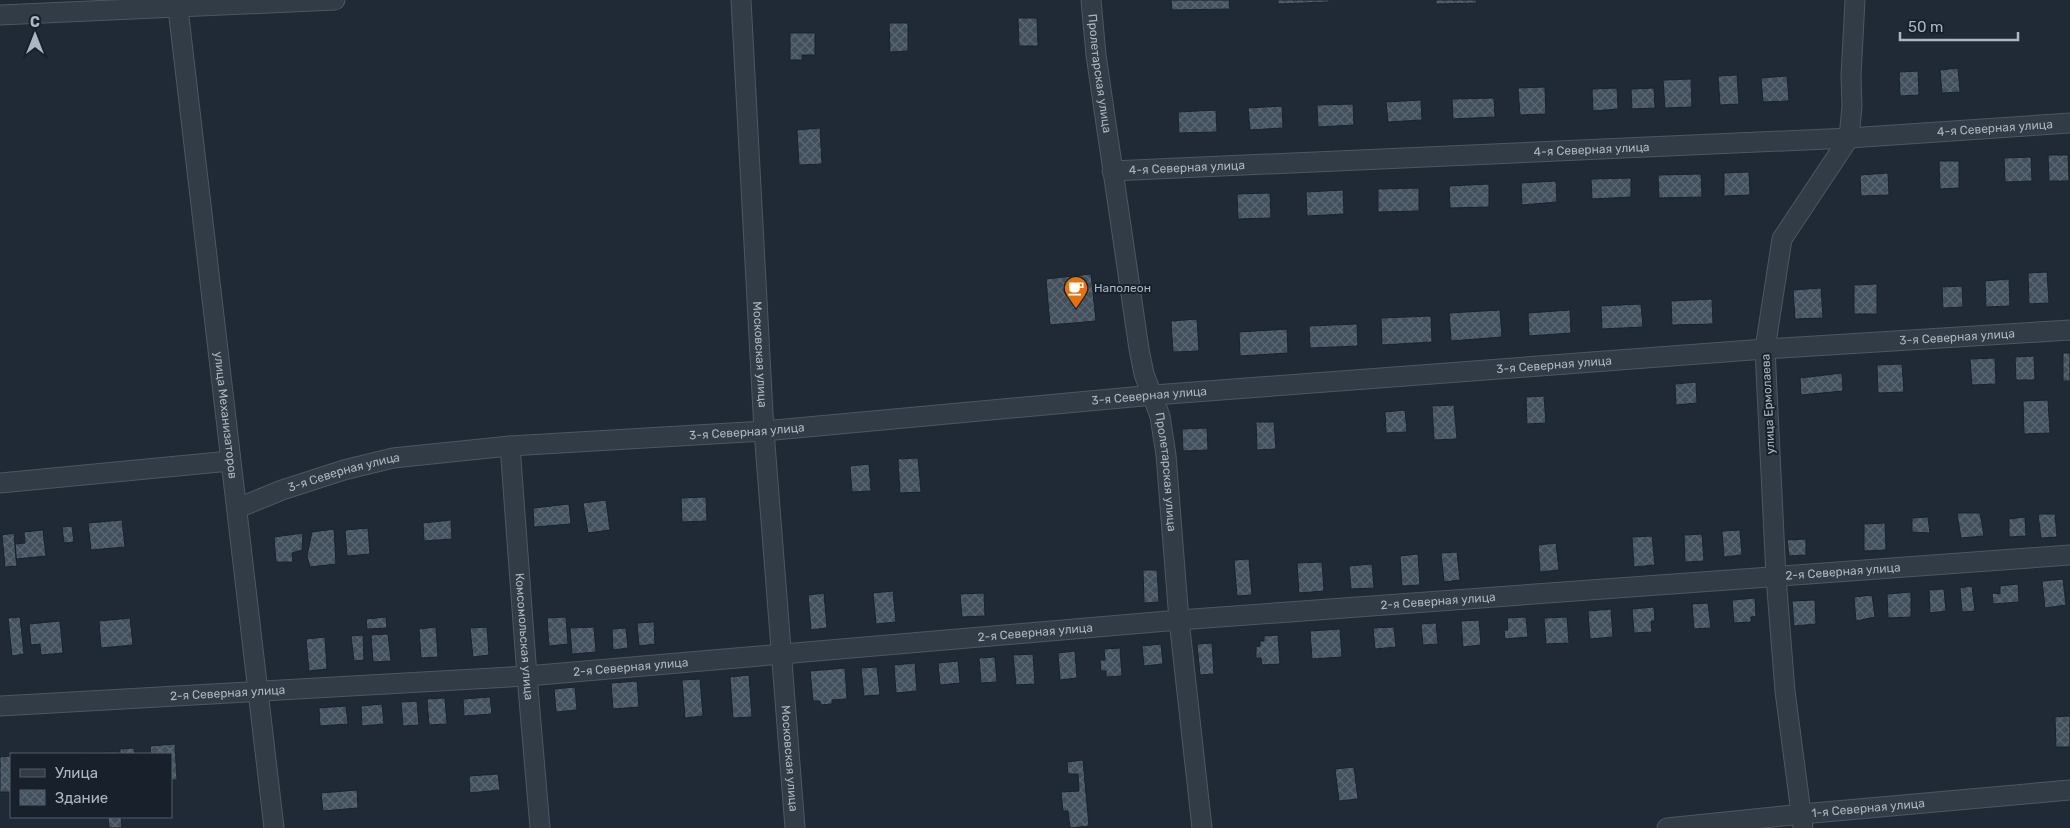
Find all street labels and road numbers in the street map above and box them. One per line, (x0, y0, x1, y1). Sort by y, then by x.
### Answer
street label: Пролетарская улица (1085, 13, 1114, 134)
street label: 4-я Северная улица (1937, 117, 2053, 139)
street label: 4-я Северная улица (1533, 140, 1650, 159)
street label: 4-я Северная улица (1129, 158, 1245, 177)
street label: Московская улица (750, 301, 770, 408)
street label: 3-я Северная улица (1899, 326, 2015, 348)
street label: улица Механизаторов (211, 351, 240, 480)
street label: улица Ермолаева (1758, 353, 1778, 455)
street label: 3-я Северная улица (1496, 354, 1612, 376)
street label: 3-я Северная улица (1091, 384, 1207, 408)
street label: Пролетарская улица (1153, 411, 1179, 532)
street label: 3-я Северная улица (689, 420, 805, 442)
street label: 3-я Северная улица (286, 450, 400, 495)
street label: 2-я Северная улица (1785, 560, 1901, 583)
street label: Комсомольская улица (512, 572, 536, 701)
street label: 2-я Северная улица (1380, 590, 1496, 612)
street label: 2-я Северная улица (977, 620, 1093, 644)
street label: 2-я Северная улица (573, 655, 689, 679)
street label: 2-я Северная улица (170, 683, 286, 703)
street label: Московская улица (778, 705, 801, 812)
street label: 1-я Северная улица (1811, 796, 1925, 820)

